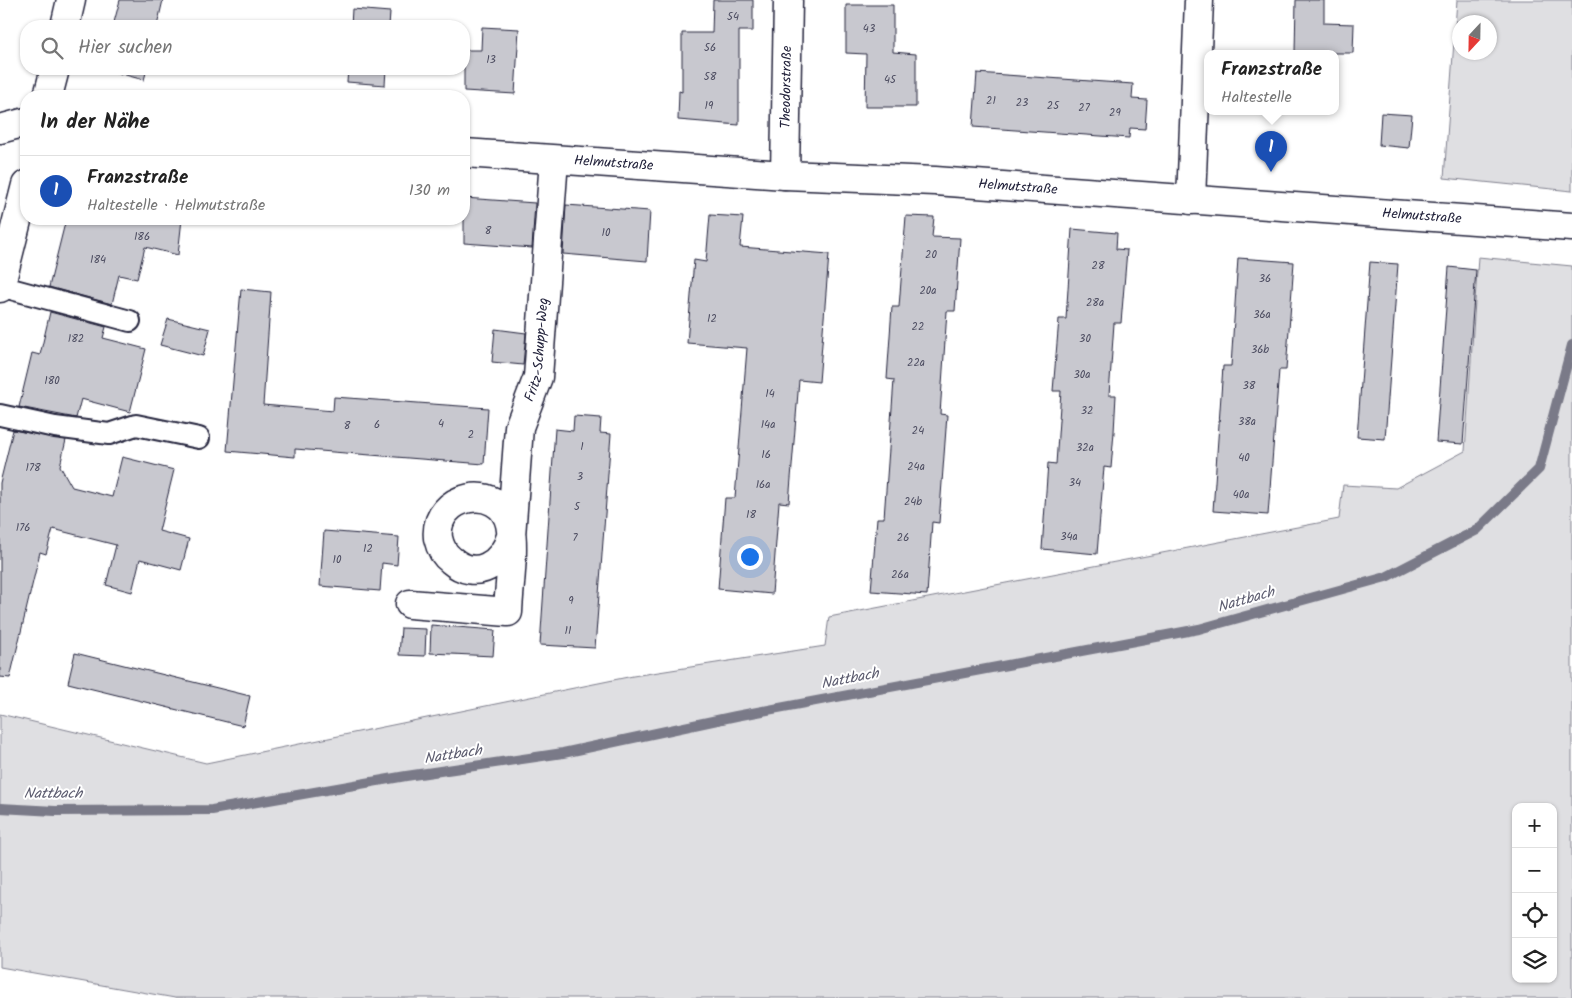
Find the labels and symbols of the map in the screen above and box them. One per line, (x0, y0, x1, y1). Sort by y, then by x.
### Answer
house number: 54 (727, 8, 739, 26)
north arrow (1452, 15, 1497, 60)
house number: 43 (863, 20, 875, 38)
house number: 56 (704, 39, 716, 57)
street label: Theodorstraße (775, 45, 798, 129)
house number: 13 (486, 51, 496, 69)
house number: 58 (704, 68, 717, 86)
house number: 45 (884, 71, 897, 89)
house number: 21 (986, 92, 996, 110)
house number: 23 (1016, 94, 1028, 112)
house number: 19 (705, 97, 714, 115)
house number: 25 (1047, 97, 1060, 115)
house number: 27 (1078, 99, 1091, 117)
house number: 29 (1109, 104, 1122, 122)
pin: 1 (1255, 131, 1287, 172)
street label: Helmutstraße (573, 150, 655, 177)
street label: Helmutstraße (977, 173, 1059, 201)
street label: Helmutstraße (1381, 202, 1463, 230)
house number: 8 (485, 222, 492, 240)
house number: 10 (602, 224, 611, 242)
house number: 186 (134, 228, 150, 246)
house number: 20 (925, 246, 937, 264)
house number: 184 (90, 251, 106, 269)
house number: 28 (1091, 257, 1105, 275)
house number: 36 (1259, 270, 1271, 288)
house number: 20a (919, 282, 937, 300)
house number: 28a (1086, 294, 1104, 312)
street label: Fritz-Schupp-Weg (519, 297, 555, 405)
house number: 36a (1253, 306, 1271, 324)
house number: 12 (707, 310, 717, 328)
house number: 22 (912, 318, 924, 336)
house number: 182 (68, 330, 84, 348)
house number: 30 (1079, 330, 1091, 348)
house number: 36b (1251, 341, 1269, 359)
house number: 22a (907, 354, 925, 372)
house number: 30a (1074, 366, 1090, 384)
house number: 180 (44, 372, 60, 390)
house number: 38 (1243, 377, 1256, 395)
house number: 14 (765, 385, 775, 403)
house number: 32 (1081, 402, 1093, 420)
house number: 38a (1238, 413, 1256, 431)
house number: 4 (438, 415, 444, 433)
house number: 6 (374, 416, 380, 434)
house number: 14a (761, 416, 775, 434)
house number: 8 (344, 417, 351, 435)
house number: 24 (912, 422, 924, 440)
house number: 2 (468, 426, 474, 444)
house number: 1 (580, 438, 584, 456)
house number: 32a (1076, 439, 1094, 457)
house number: 16 (761, 446, 771, 464)
house number: 40 (1238, 449, 1250, 467)
house number: 24a (907, 458, 925, 476)
house number: 178 (25, 459, 41, 477)
house number: 3 (577, 468, 583, 486)
house number: 34 (1069, 474, 1081, 492)
house number: 16a (756, 476, 770, 494)
house number: 40a (1233, 486, 1249, 504)
house number: 24b (904, 493, 922, 511)
house number: 5 (574, 498, 581, 516)
house number: 18 (746, 506, 756, 524)
house number: 176 (16, 519, 30, 537)
house number: 34a (1060, 528, 1078, 546)
house number: 7 (572, 529, 578, 547)
house number: 26 (897, 529, 909, 547)
house number: 12 (363, 540, 373, 558)
your location (737, 544, 763, 570)
house number: 10 (333, 551, 342, 569)
house number: 26a (891, 566, 909, 584)
water label: Nattbach (1215, 580, 1279, 620)
house number: 9 (568, 592, 574, 610)
house number: 11 (565, 622, 571, 640)
water label: Nattbach (819, 661, 883, 696)
water label: Nattbach (422, 738, 486, 771)
water label: Nattbach (24, 782, 84, 806)

